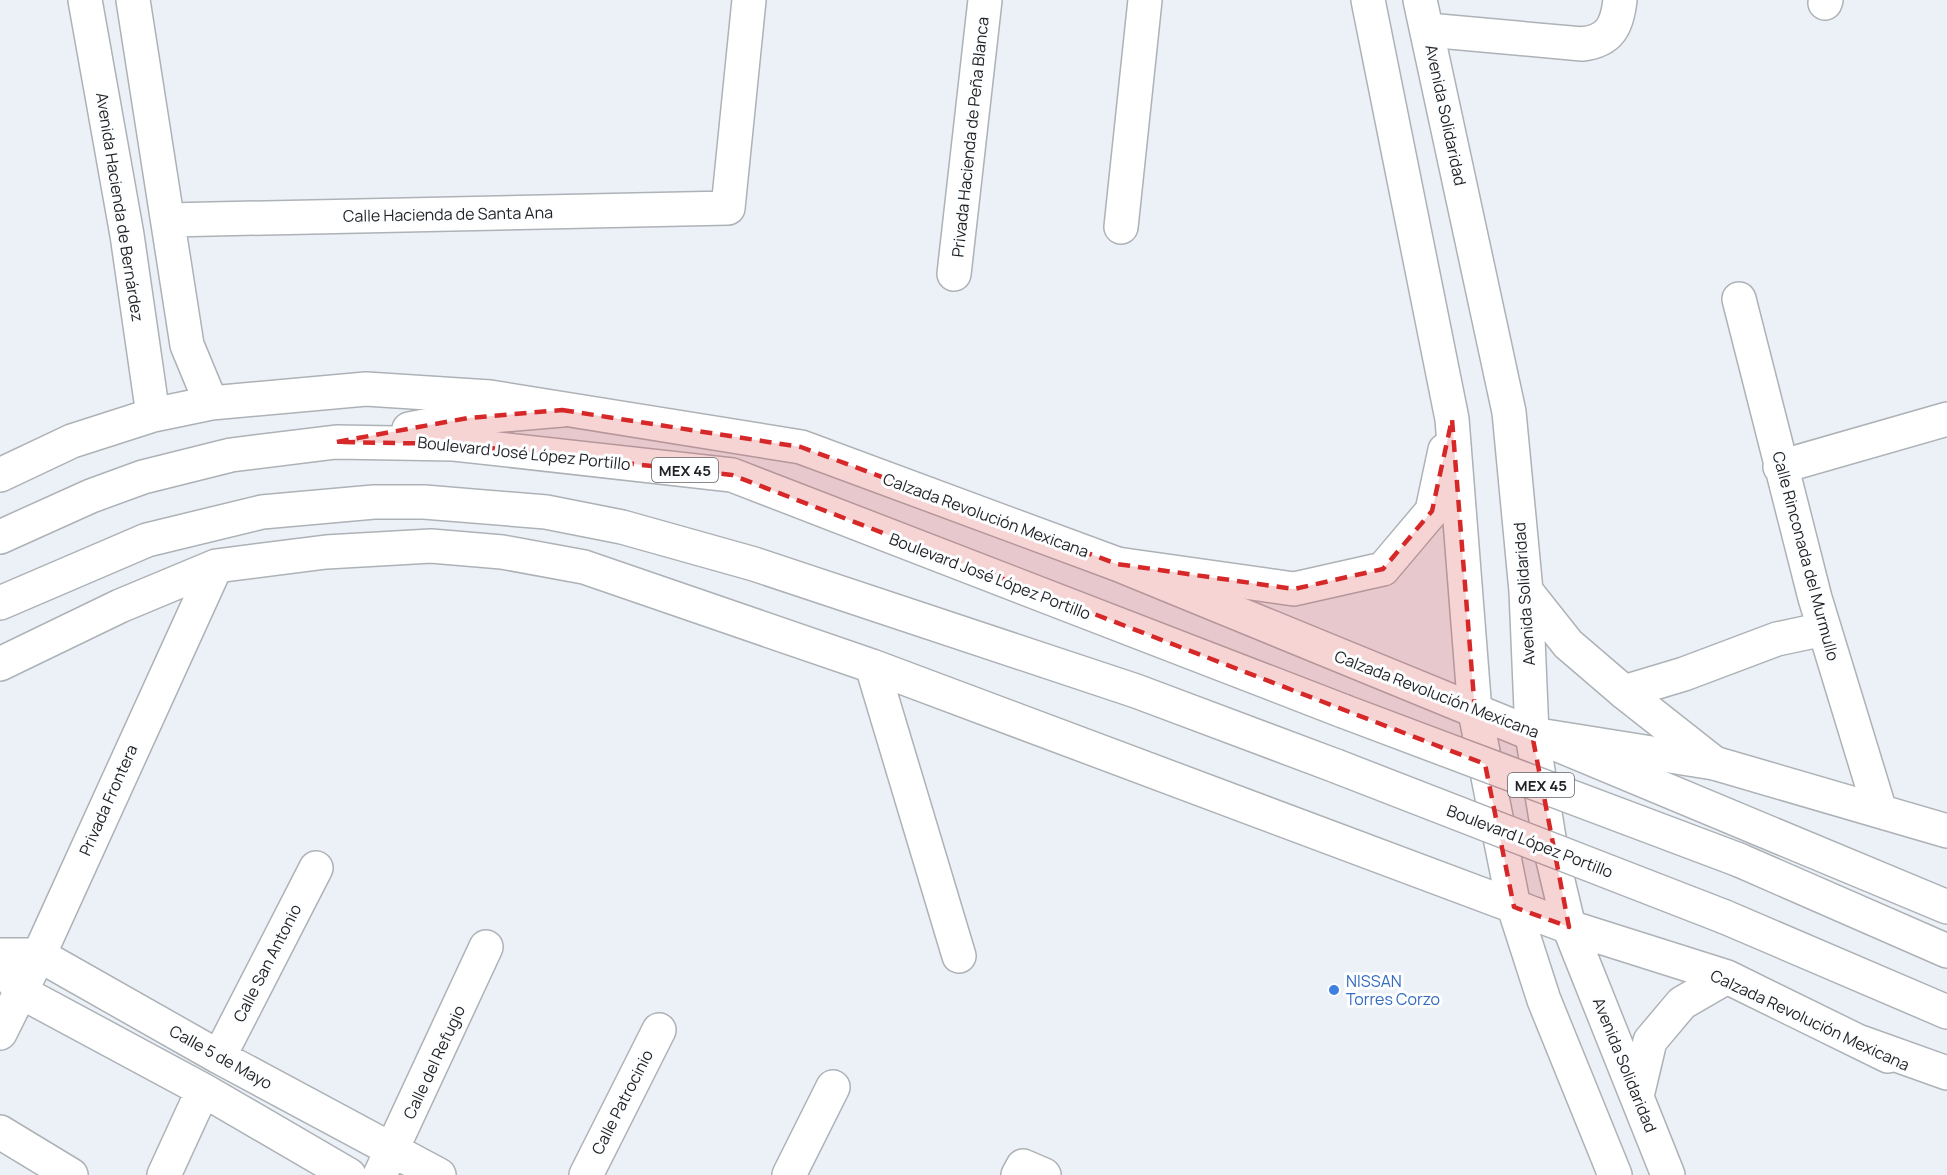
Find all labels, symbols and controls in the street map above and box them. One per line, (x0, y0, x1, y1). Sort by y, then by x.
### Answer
street label: Privada Hacienda de Peña Blanca (946, 16, 994, 258)
street label: Avenida Solidaridad (1420, 42, 1472, 188)
street label: Avenida Hacienda de Bernárdez (91, 91, 149, 323)
street label: Calle Hacienda de Santa Ana (343, 201, 553, 227)
street label: Boulevard José López Portillo (416, 431, 632, 475)
street label: Calle Rinconada del Murmullo (1767, 449, 1845, 663)
road number: MEX 45 (652, 458, 718, 482)
street label: Calzada Revolución Mexicana (880, 467, 1092, 563)
street label: Avenida Solidaridad (1508, 522, 1540, 666)
street label: Boulevard José López Portillo (886, 527, 1094, 625)
street label: Calzada Revolución Mexicana (1332, 645, 1542, 743)
street label: Privada Frontera (74, 741, 142, 859)
road number: MEX 45 (1508, 773, 1574, 797)
street label: Boulevard López Portillo (1444, 799, 1616, 883)
street label: Calle San Antonio (228, 900, 306, 1026)
street label: Calzada Revolución Mexicana (1707, 964, 1913, 1076)
place label: NISSAN Torres Corzo (1346, 970, 1440, 1010)
marker: NISSAN Torres Corzo (1327, 983, 1341, 997)
street label: Avenida Solidaridad (1588, 994, 1662, 1136)
street label: Calle del Refugio (398, 1001, 470, 1123)
street label: Calle 5 de Mayo (166, 1020, 276, 1094)
street label: Calle Patrocinio (586, 1046, 658, 1158)

